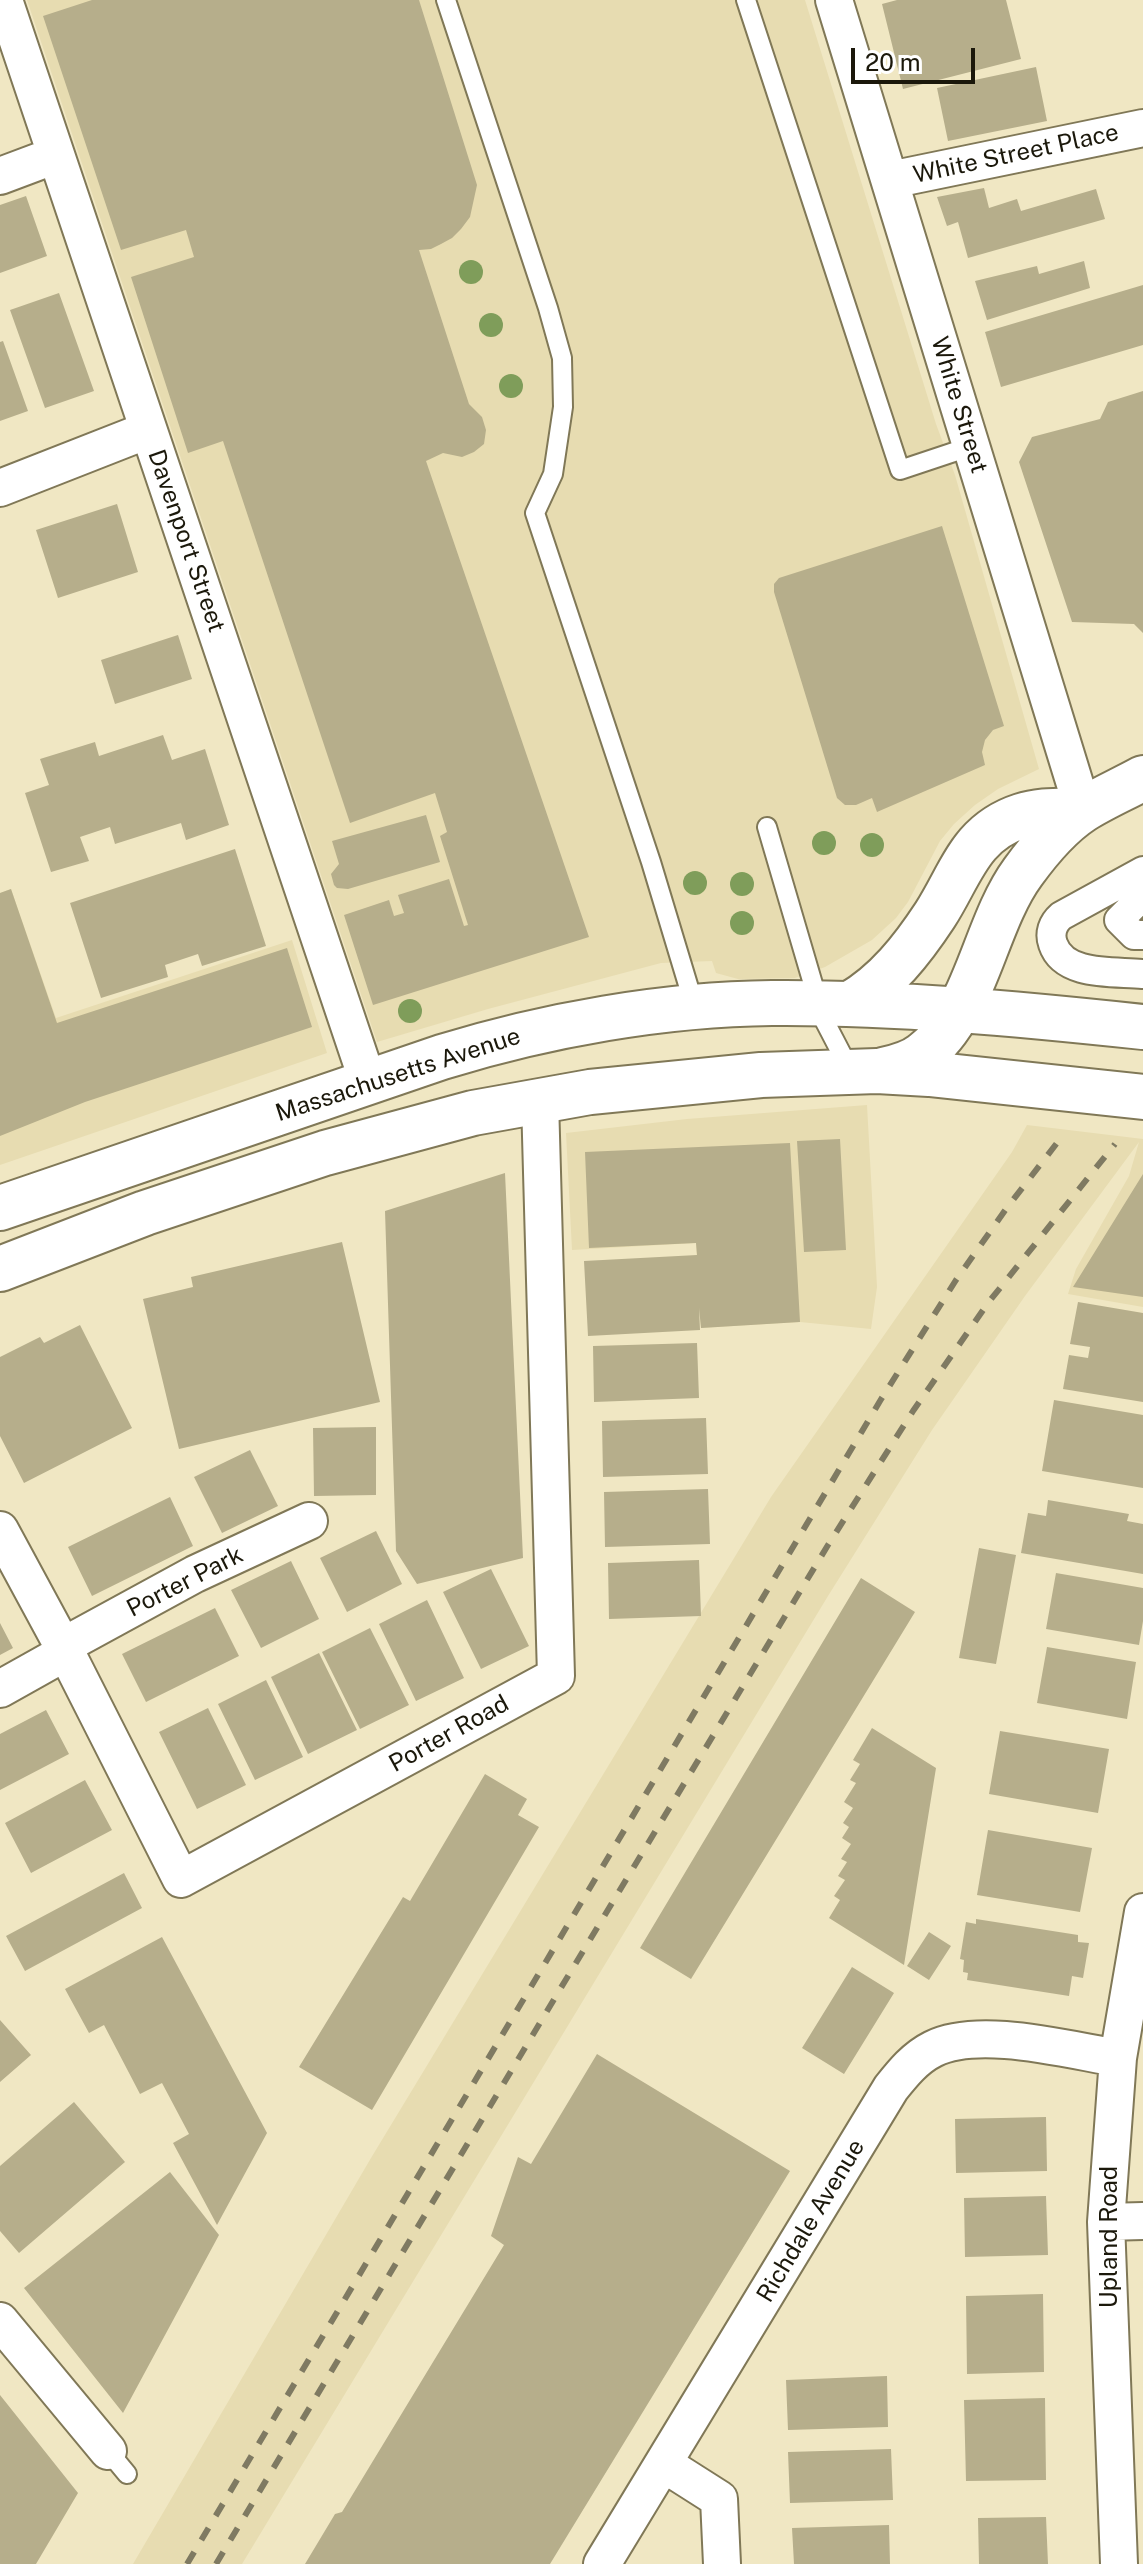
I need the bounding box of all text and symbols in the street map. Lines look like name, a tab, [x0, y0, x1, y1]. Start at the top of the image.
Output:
scale bar	[855, 32, 979, 82]
text: 20 m	[865, 48, 921, 76]
street label: White Street Place	[911, 118, 1121, 190]
street label: White Street	[925, 333, 993, 477]
street label: Davenport Street	[141, 446, 231, 636]
street label: Massachusetts Avenue	[272, 1022, 524, 1128]
street label: Porter Park	[122, 1540, 248, 1624]
street label: Porter Road	[384, 1689, 514, 1779]
street label: Richdale Avenue	[751, 2134, 871, 2308]
street label: Upland Road	[1096, 2166, 1124, 2308]

